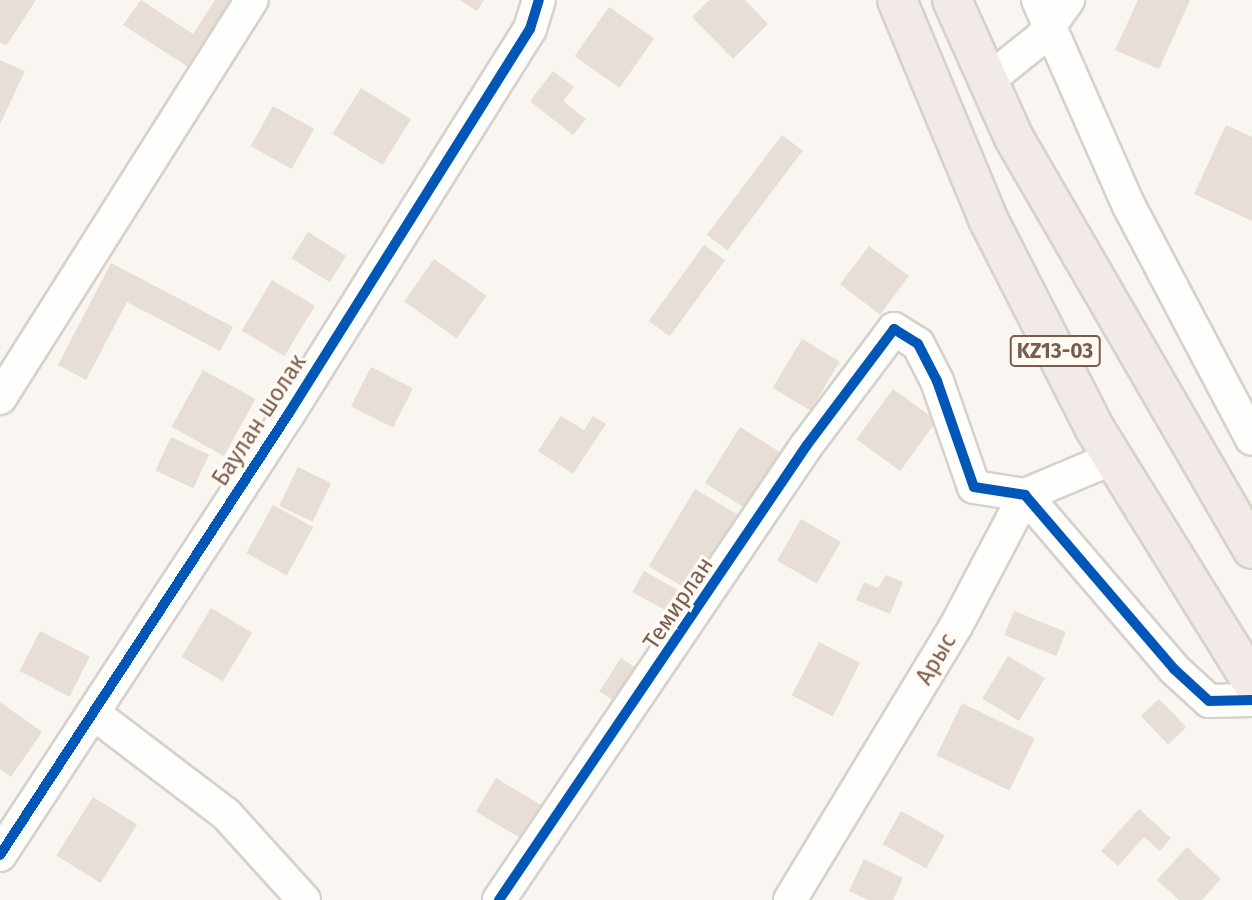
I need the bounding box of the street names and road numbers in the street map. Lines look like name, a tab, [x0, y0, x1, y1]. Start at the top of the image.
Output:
road number: KZ13-03	[1010, 334, 1100, 368]
street label: Баулан шолак	[206, 349, 312, 491]
street label: Темирлан	[637, 552, 719, 654]
street label: Арыс	[910, 628, 962, 690]

